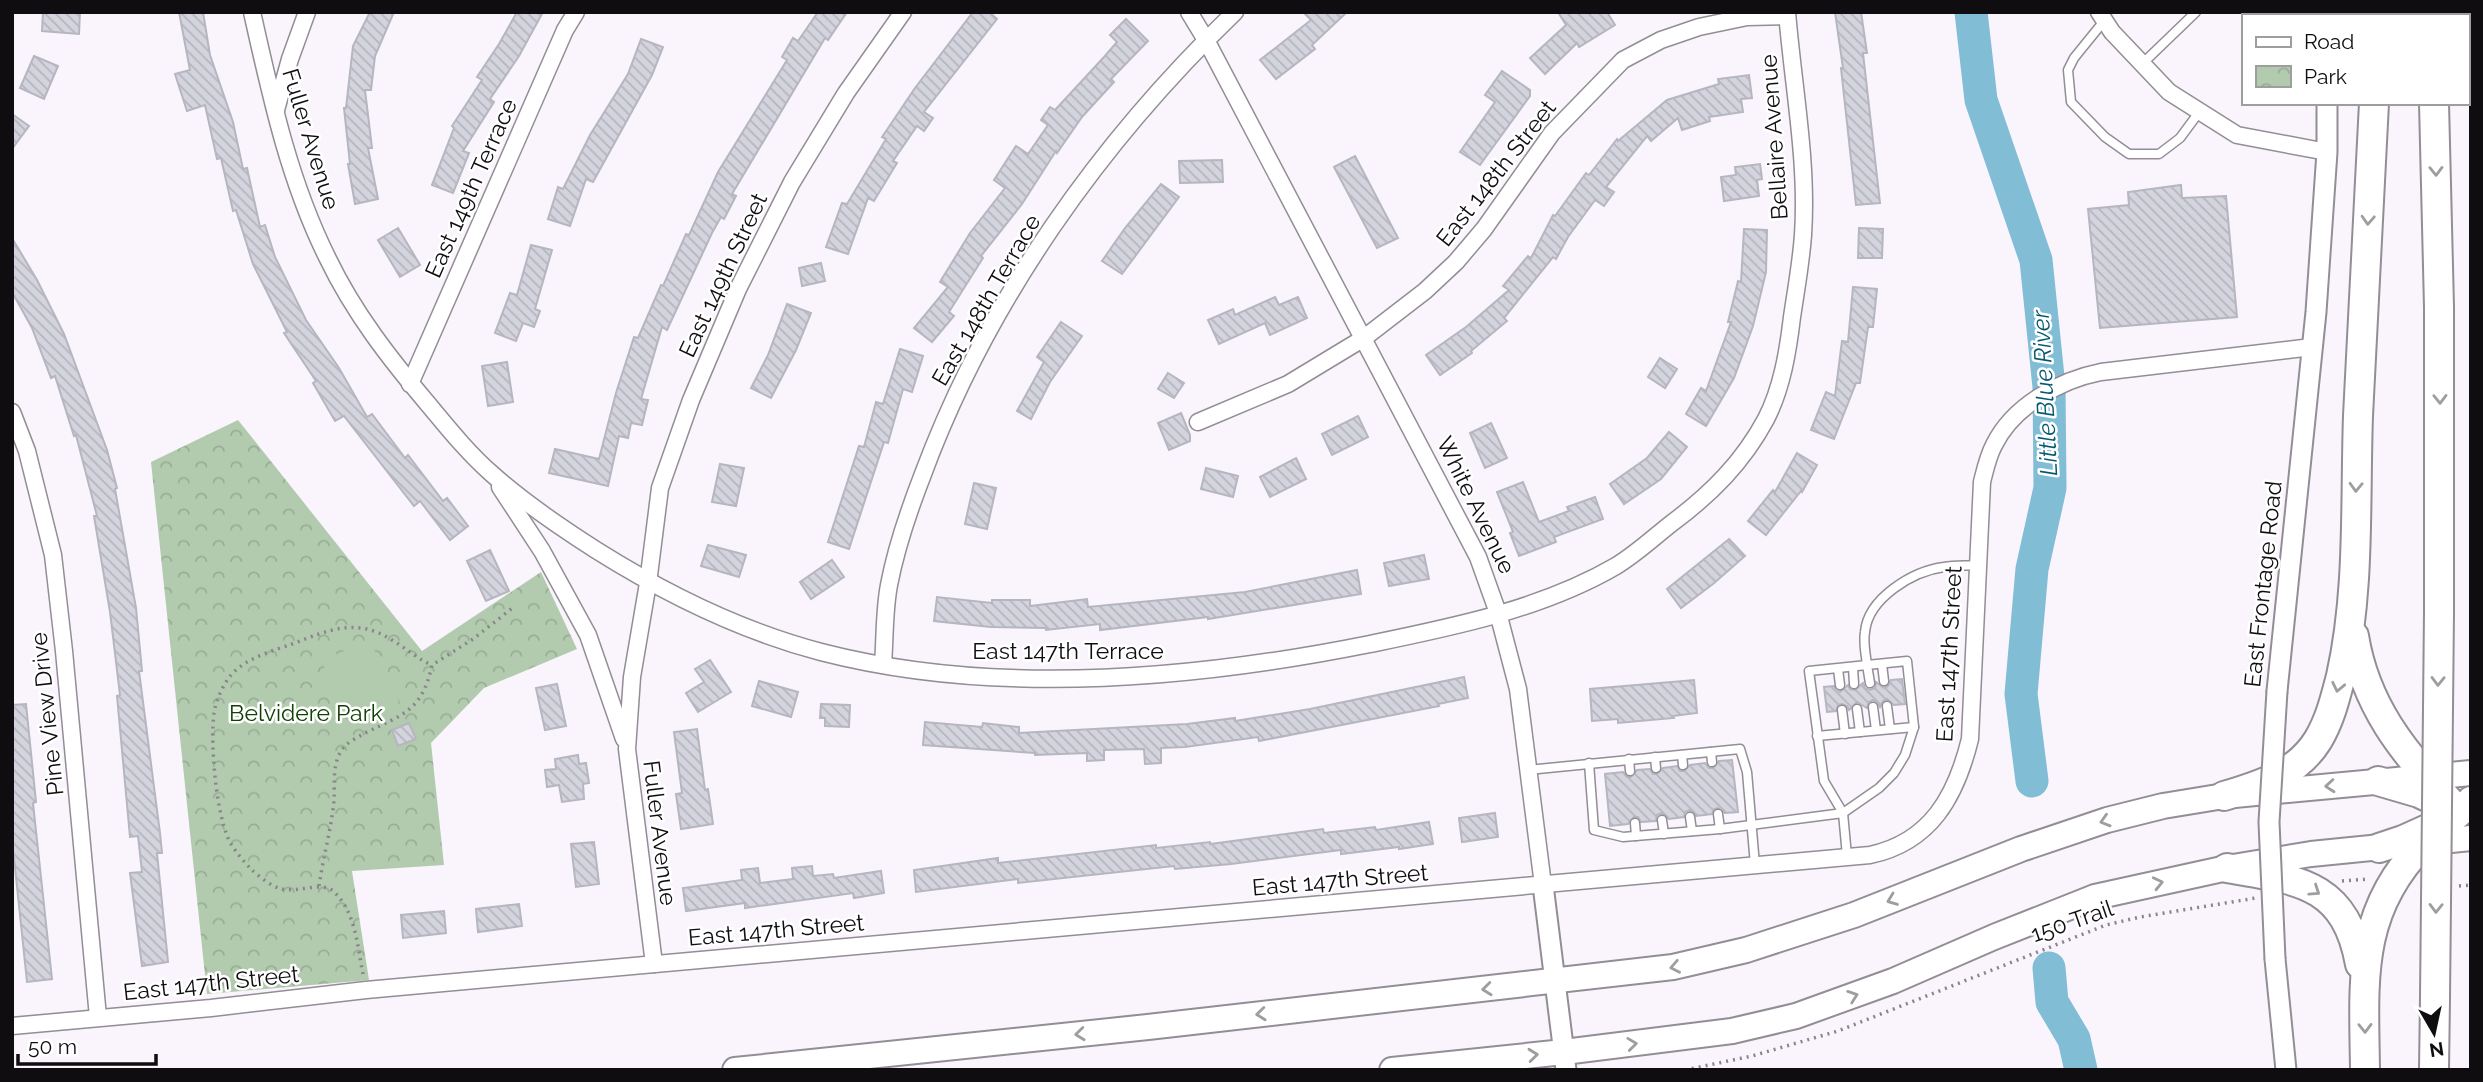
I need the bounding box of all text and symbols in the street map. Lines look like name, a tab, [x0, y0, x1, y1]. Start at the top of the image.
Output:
legend	[2242, 14, 2469, 105]
text: Road	[2304, 29, 2354, 54]
street label: Bellaire Avenue	[1754, 53, 1793, 221]
text: Park	[2304, 64, 2347, 89]
street label: Fuller Avenue	[277, 65, 346, 213]
street label: East 149th Terrace	[419, 94, 522, 281]
street label: East 148th Street	[1430, 94, 1561, 251]
one-way arrow	[2428, 167, 2444, 177]
street label: East 149th Street	[673, 188, 772, 361]
street label: East 148th Terrace	[926, 209, 1046, 390]
one-way arrow	[2360, 215, 2375, 226]
water label: Little Blue River	[2026, 309, 2063, 477]
one-way arrow	[2432, 394, 2448, 405]
street label: White Avenue	[1432, 432, 1521, 578]
street label: East Frontage Road	[2238, 479, 2287, 689]
one-way arrow	[2348, 482, 2364, 493]
street label: East 147th Street	[1930, 565, 1967, 743]
street label: Pine View Drive	[25, 631, 68, 797]
street label: East 147th Terrace	[972, 637, 1164, 664]
one-way arrow	[2431, 675, 2446, 686]
one-way arrow	[2332, 681, 2347, 693]
park label: Belvidere Park	[229, 699, 383, 726]
street label: Fuller Avenue	[638, 759, 683, 907]
one-way arrow	[2324, 778, 2335, 793]
one-way arrow	[2100, 813, 2112, 828]
street label: East 147th Street	[1251, 858, 1429, 901]
one-way arrow	[2152, 877, 2164, 891]
one-way arrow	[2307, 883, 2320, 895]
one-way arrow	[1886, 892, 1899, 906]
street label: 150 Trail	[2027, 894, 2117, 947]
one-way arrow	[2428, 903, 2444, 914]
street label: East 147th Street	[687, 908, 865, 951]
one-way arrow	[1669, 958, 1681, 973]
street label: East 147th Street	[122, 960, 300, 1005]
one-way arrow	[1481, 982, 1493, 997]
one-way arrow	[1847, 990, 1859, 1004]
north arrow	[2399, 998, 2469, 1068]
one-way arrow	[1255, 1007, 1267, 1022]
one-way arrow	[2357, 1022, 2372, 1033]
scale bar	[18, 1023, 156, 1066]
one-way arrow	[1074, 1026, 1085, 1041]
text: 50 m	[28, 1034, 77, 1059]
one-way arrow	[1626, 1036, 1638, 1051]
text: N	[2428, 1038, 2446, 1062]
one-way arrow	[1528, 1048, 1539, 1063]

